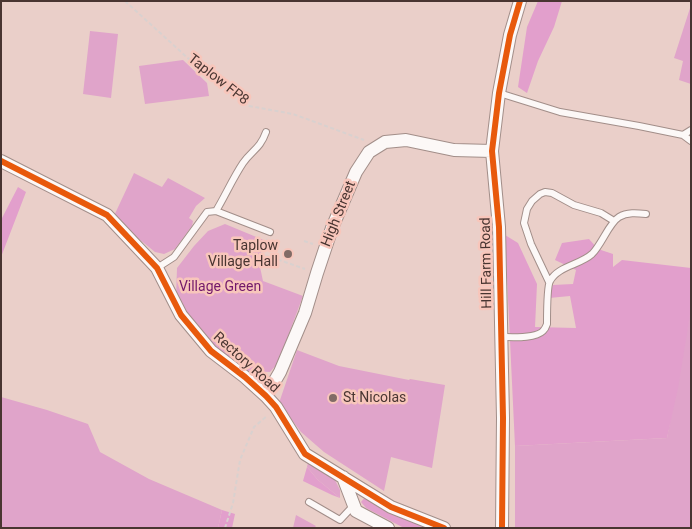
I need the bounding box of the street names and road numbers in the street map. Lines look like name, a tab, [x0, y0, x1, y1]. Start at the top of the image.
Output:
street label: Taplow FP8	[184, 51, 252, 109]
street label: High Street	[318, 179, 360, 249]
street label: Hill Farm Road	[478, 217, 496, 309]
street label: Rectory Road	[210, 329, 282, 397]

